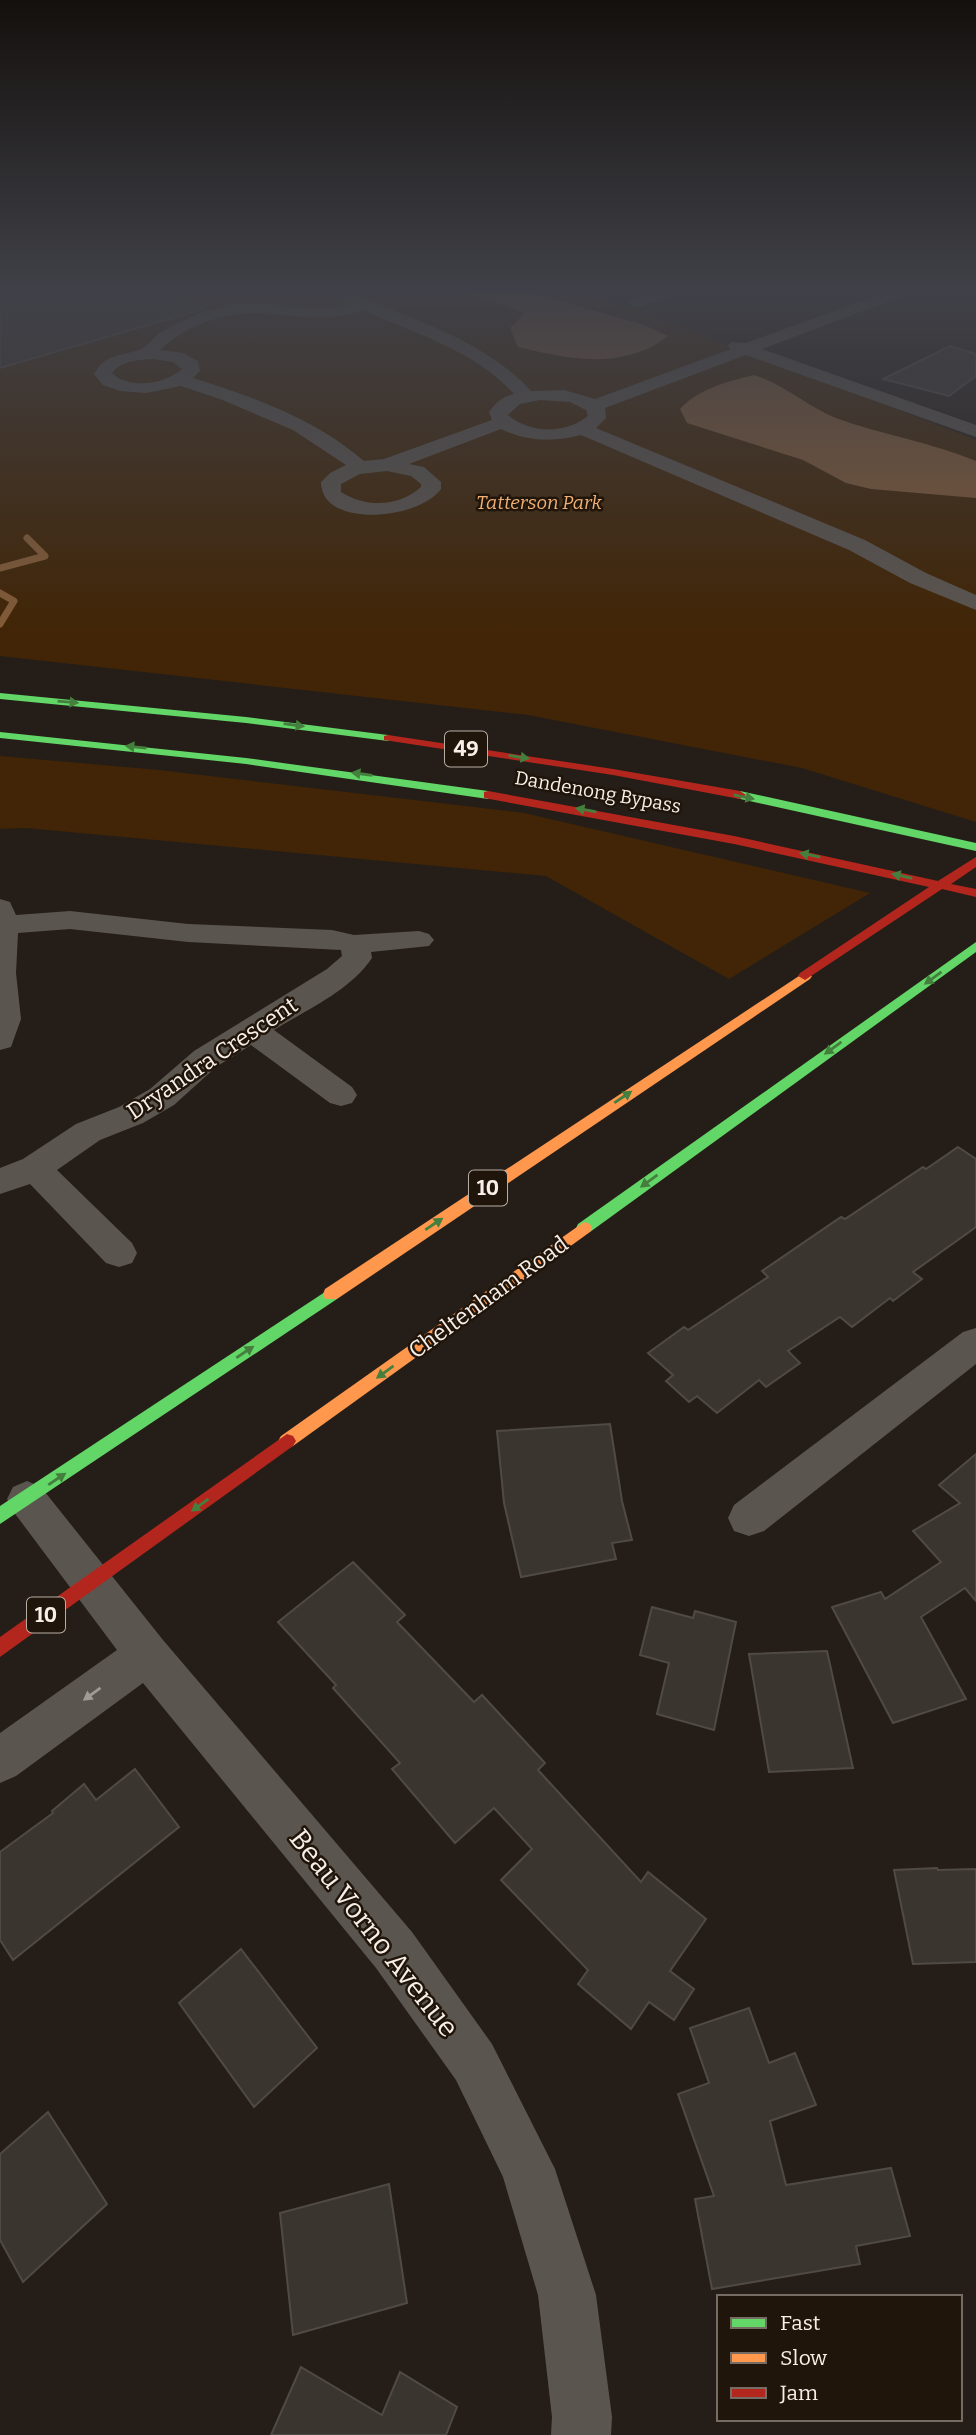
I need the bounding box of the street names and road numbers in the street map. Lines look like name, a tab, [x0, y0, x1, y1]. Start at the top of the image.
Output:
road number: 49	[445, 732, 487, 766]
street label: Dandenong Bypass	[513, 766, 683, 818]
street label: Dryandra Crescent	[121, 990, 303, 1126]
road number: 10	[469, 1170, 507, 1206]
street label: Cheltenham Road	[403, 1230, 574, 1364]
road number: 10	[27, 1598, 65, 1632]
street label: Beau Vorno Avenue	[283, 1823, 465, 2043]

